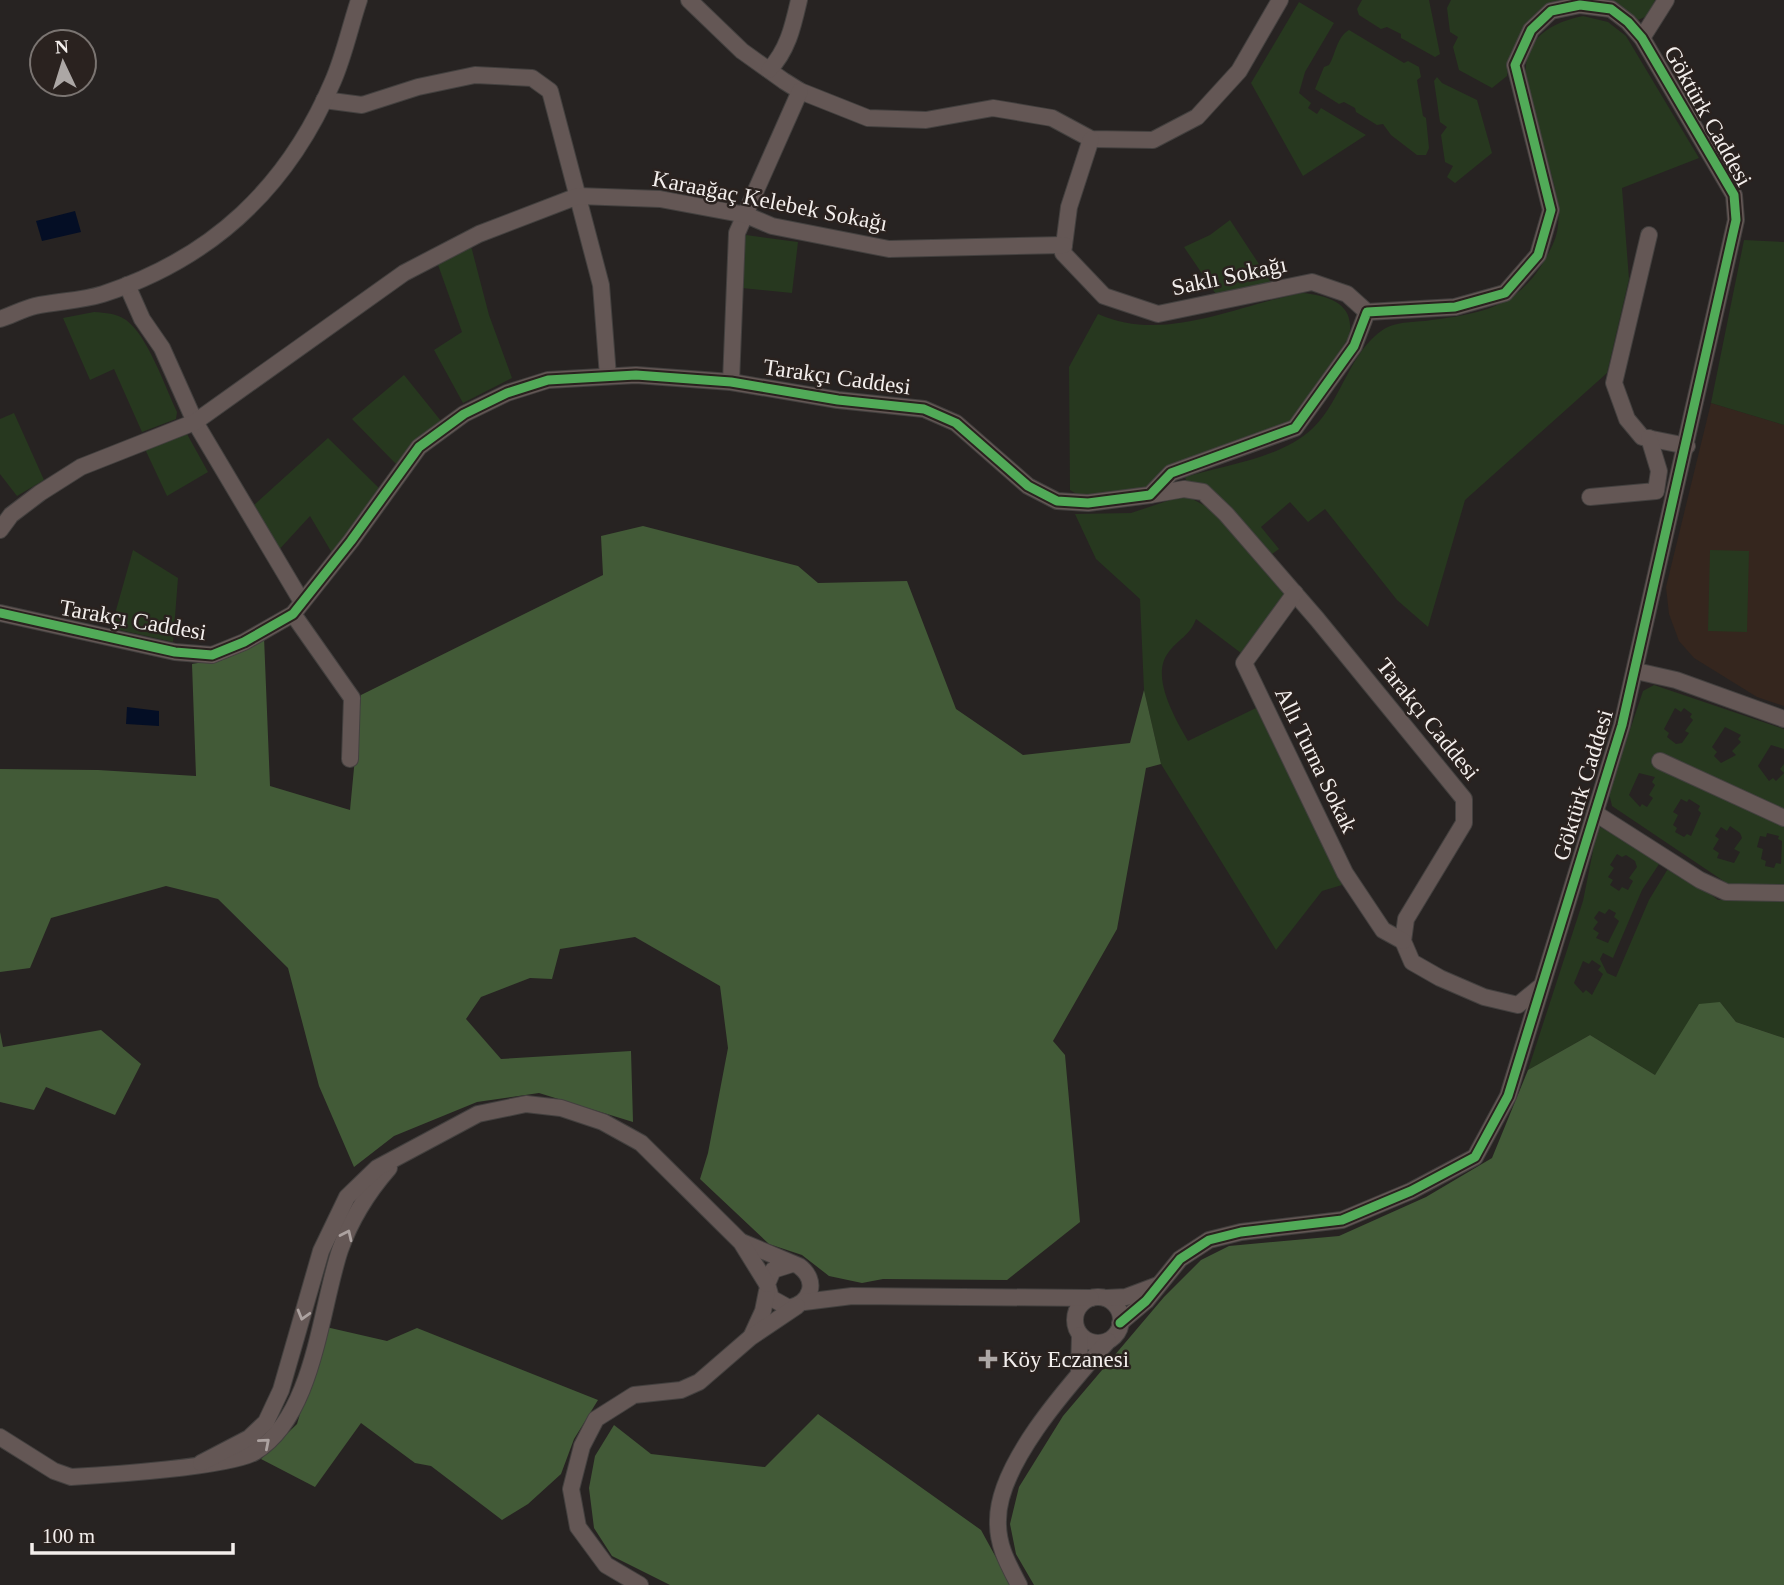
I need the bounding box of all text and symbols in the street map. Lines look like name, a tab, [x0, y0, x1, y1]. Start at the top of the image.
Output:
north arrow	[28, 28, 98, 98]
text: N	[54, 36, 70, 57]
street label: Göktürk Caddesi	[1659, 41, 1757, 191]
street label: Karaağaç Kelebek Sokağı	[650, 166, 890, 236]
street label: Saklı Sokağı	[1169, 252, 1289, 300]
street label: Tarakçı Caddesi	[762, 354, 912, 400]
street label: Tarakçı Caddesi	[58, 595, 208, 645]
street label: Tarakçı Caddesi	[1372, 653, 1484, 785]
street label: Allı Turna Sokak	[1270, 683, 1362, 837]
street label: Göktürk Caddesi	[1548, 707, 1618, 863]
one-way arrow	[339, 1230, 353, 1242]
one-way arrow	[297, 1309, 312, 1321]
place label: Köy Eczanesi	[1002, 1347, 1129, 1372]
marker: Köy Eczanesi	[980, 1351, 996, 1367]
one-way arrow	[256, 1439, 269, 1451]
scale bar	[32, 1512, 233, 1556]
text: 100 m	[42, 1524, 95, 1548]

